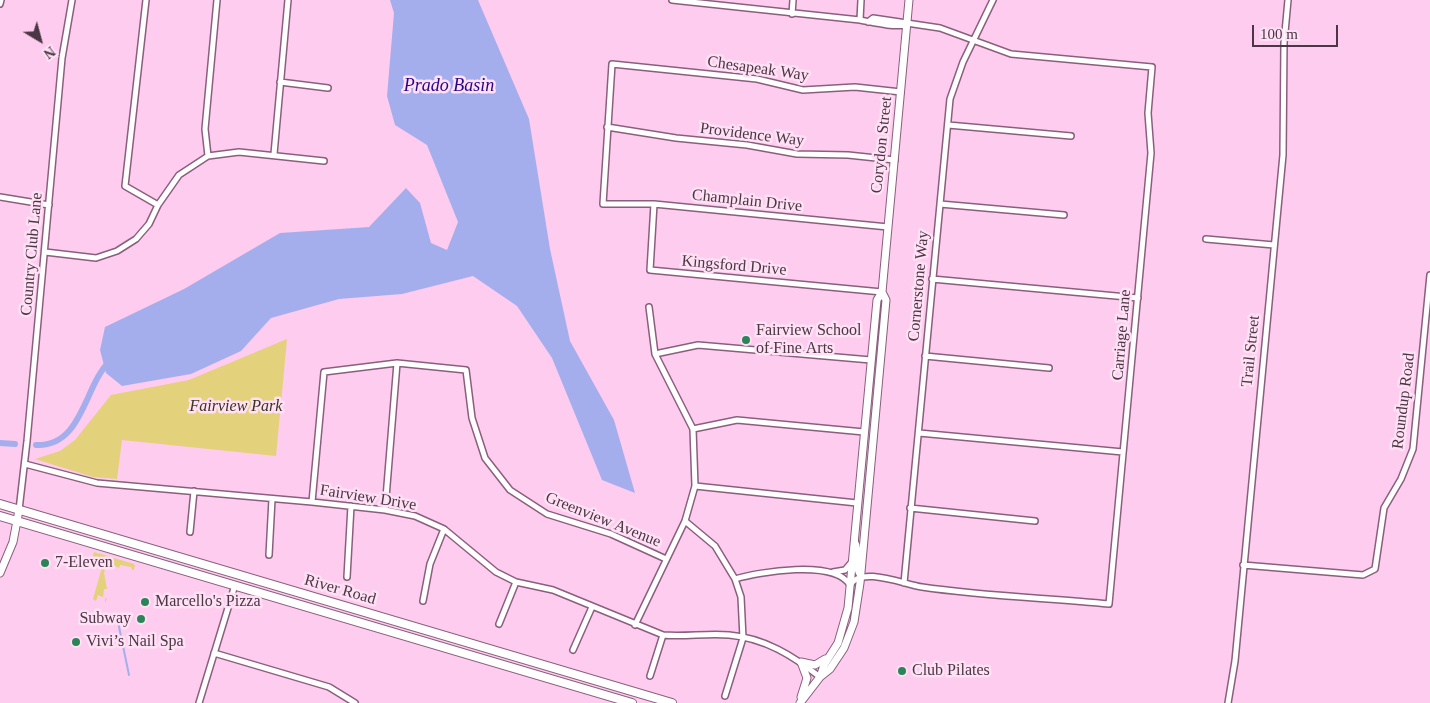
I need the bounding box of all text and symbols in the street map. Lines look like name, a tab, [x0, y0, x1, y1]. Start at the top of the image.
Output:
north arrow	[15, 15, 65, 65]
scale bar	[1255, 15, 1341, 47]
text: 100 m	[1260, 26, 1298, 42]
text: N	[41, 43, 58, 61]
street label: Chesapeak Way	[706, 52, 810, 86]
water label: Prado Basin	[404, 75, 494, 97]
street label: Corydon Street	[867, 96, 897, 194]
street label: Providence Way	[699, 119, 805, 151]
street label: Champlain Drive	[691, 186, 803, 216]
street label: Country Club Lane	[17, 192, 47, 316]
street label: Cornerstone Way	[905, 230, 933, 342]
street label: Kingsford Drive	[681, 252, 787, 280]
street label: Carriage Lane	[1108, 289, 1136, 381]
street label: Trail Street	[1238, 314, 1264, 388]
place label: Fairview School of Fine Arts	[756, 321, 861, 359]
marker: Fairview School of Fine Arts	[740, 334, 752, 346]
street label: Roundup Road	[1389, 352, 1419, 450]
park label: Fairview Park	[190, 397, 282, 417]
street label: Fairview Drive	[318, 481, 418, 515]
street label: Greenview Avenue	[542, 488, 664, 552]
place label: 7-Eleven	[55, 553, 113, 573]
marker: 7-Eleven	[39, 557, 51, 569]
street label: River Road	[302, 571, 378, 609]
place label: Marcello's Pizza	[155, 592, 261, 612]
marker: Marcello's Pizza	[139, 596, 151, 608]
place label: Subway	[79, 609, 131, 629]
marker: Subway	[135, 613, 147, 625]
place label: Vivi’s Nail Spa	[86, 632, 184, 652]
marker: Vivi’s Nail Spa	[70, 636, 82, 648]
place label: Club Pilates	[912, 661, 990, 681]
marker: Club Pilates	[896, 665, 908, 677]

